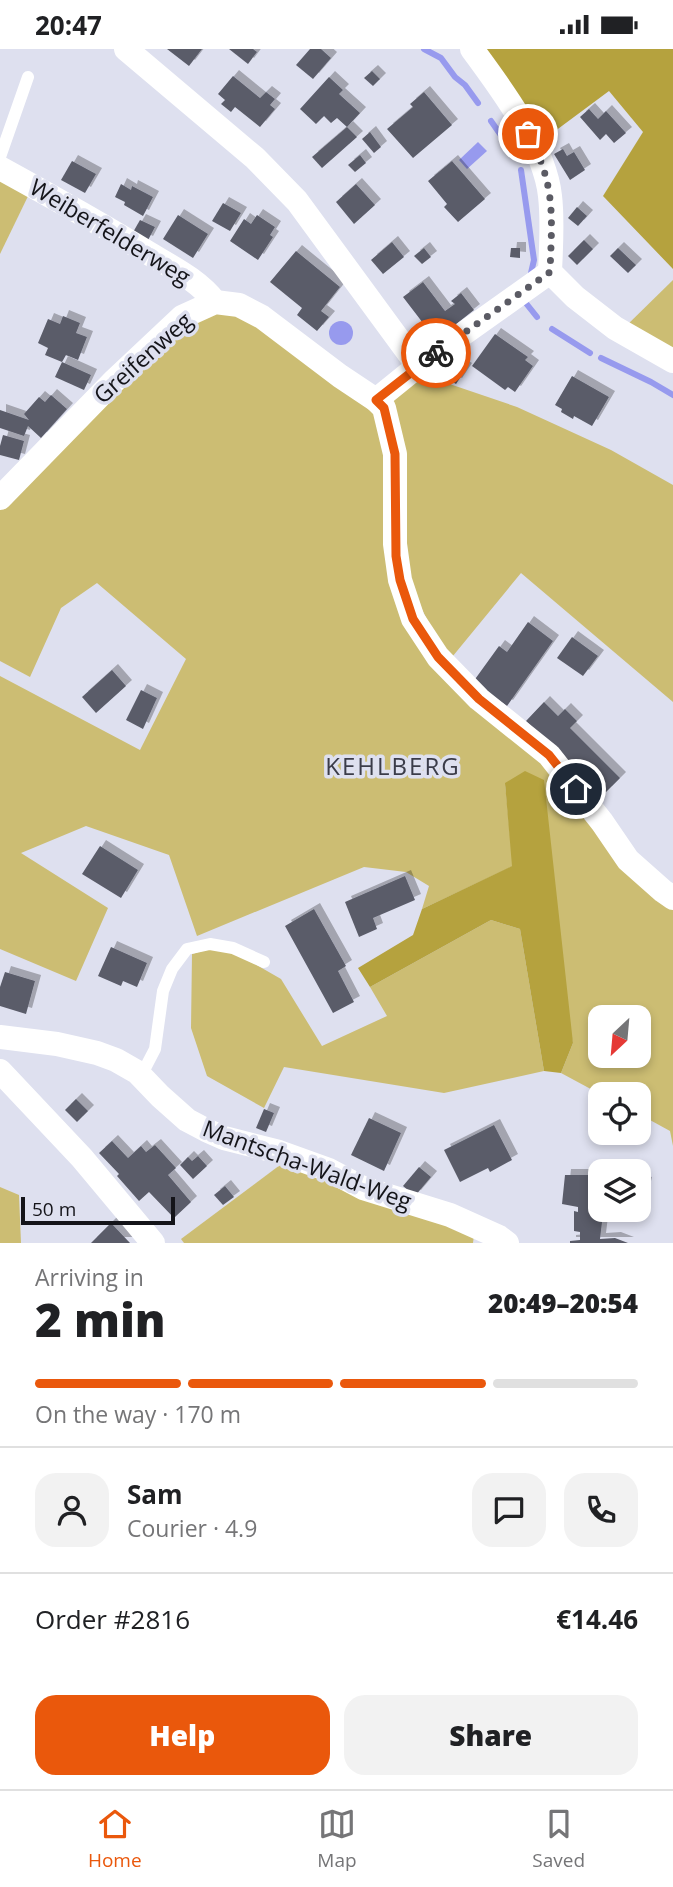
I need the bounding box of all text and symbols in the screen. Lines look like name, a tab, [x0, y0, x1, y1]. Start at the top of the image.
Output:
text: 20:47	[35, 7, 102, 43]
pin	[498, 104, 558, 164]
icon: bag	[509, 115, 547, 153]
street label: Weiberfelderweg	[24, 170, 197, 292]
street label: Greifenweg	[86, 304, 199, 410]
courier	[401, 318, 471, 388]
icon: bike	[417, 334, 455, 372]
district label: KEHLBERG	[325, 749, 461, 782]
pin	[546, 759, 606, 819]
icon: home	[557, 770, 595, 808]
north arrow	[588, 1005, 651, 1067]
map controls	[588, 1005, 651, 1222]
button: locate	[588, 1082, 651, 1145]
street label: Mantscha-Wald-Weg	[199, 1111, 417, 1217]
button: layers	[588, 1159, 651, 1222]
scale bar	[21, 1194, 175, 1226]
text: 50 m	[32, 1196, 76, 1222]
text: Arriving in	[35, 1261, 144, 1293]
text: 20:49–20:54	[488, 1285, 638, 1321]
text: 2 min	[35, 1288, 166, 1350]
text: On the way · 170 m	[35, 1398, 241, 1430]
button: person	[35, 1473, 109, 1547]
button: chat	[472, 1473, 546, 1547]
button: phone	[564, 1473, 638, 1547]
text: Sam	[127, 1476, 183, 1512]
text: Courier · 4.9	[127, 1512, 257, 1544]
text: Order #2816	[35, 1601, 190, 1637]
text: €14.46	[556, 1601, 638, 1637]
button: Help	[35, 1695, 330, 1775]
button: Share	[344, 1695, 638, 1775]
tab: Home	[88, 1805, 142, 1873]
tab: Map	[317, 1805, 357, 1873]
tab: Saved	[532, 1805, 585, 1873]

